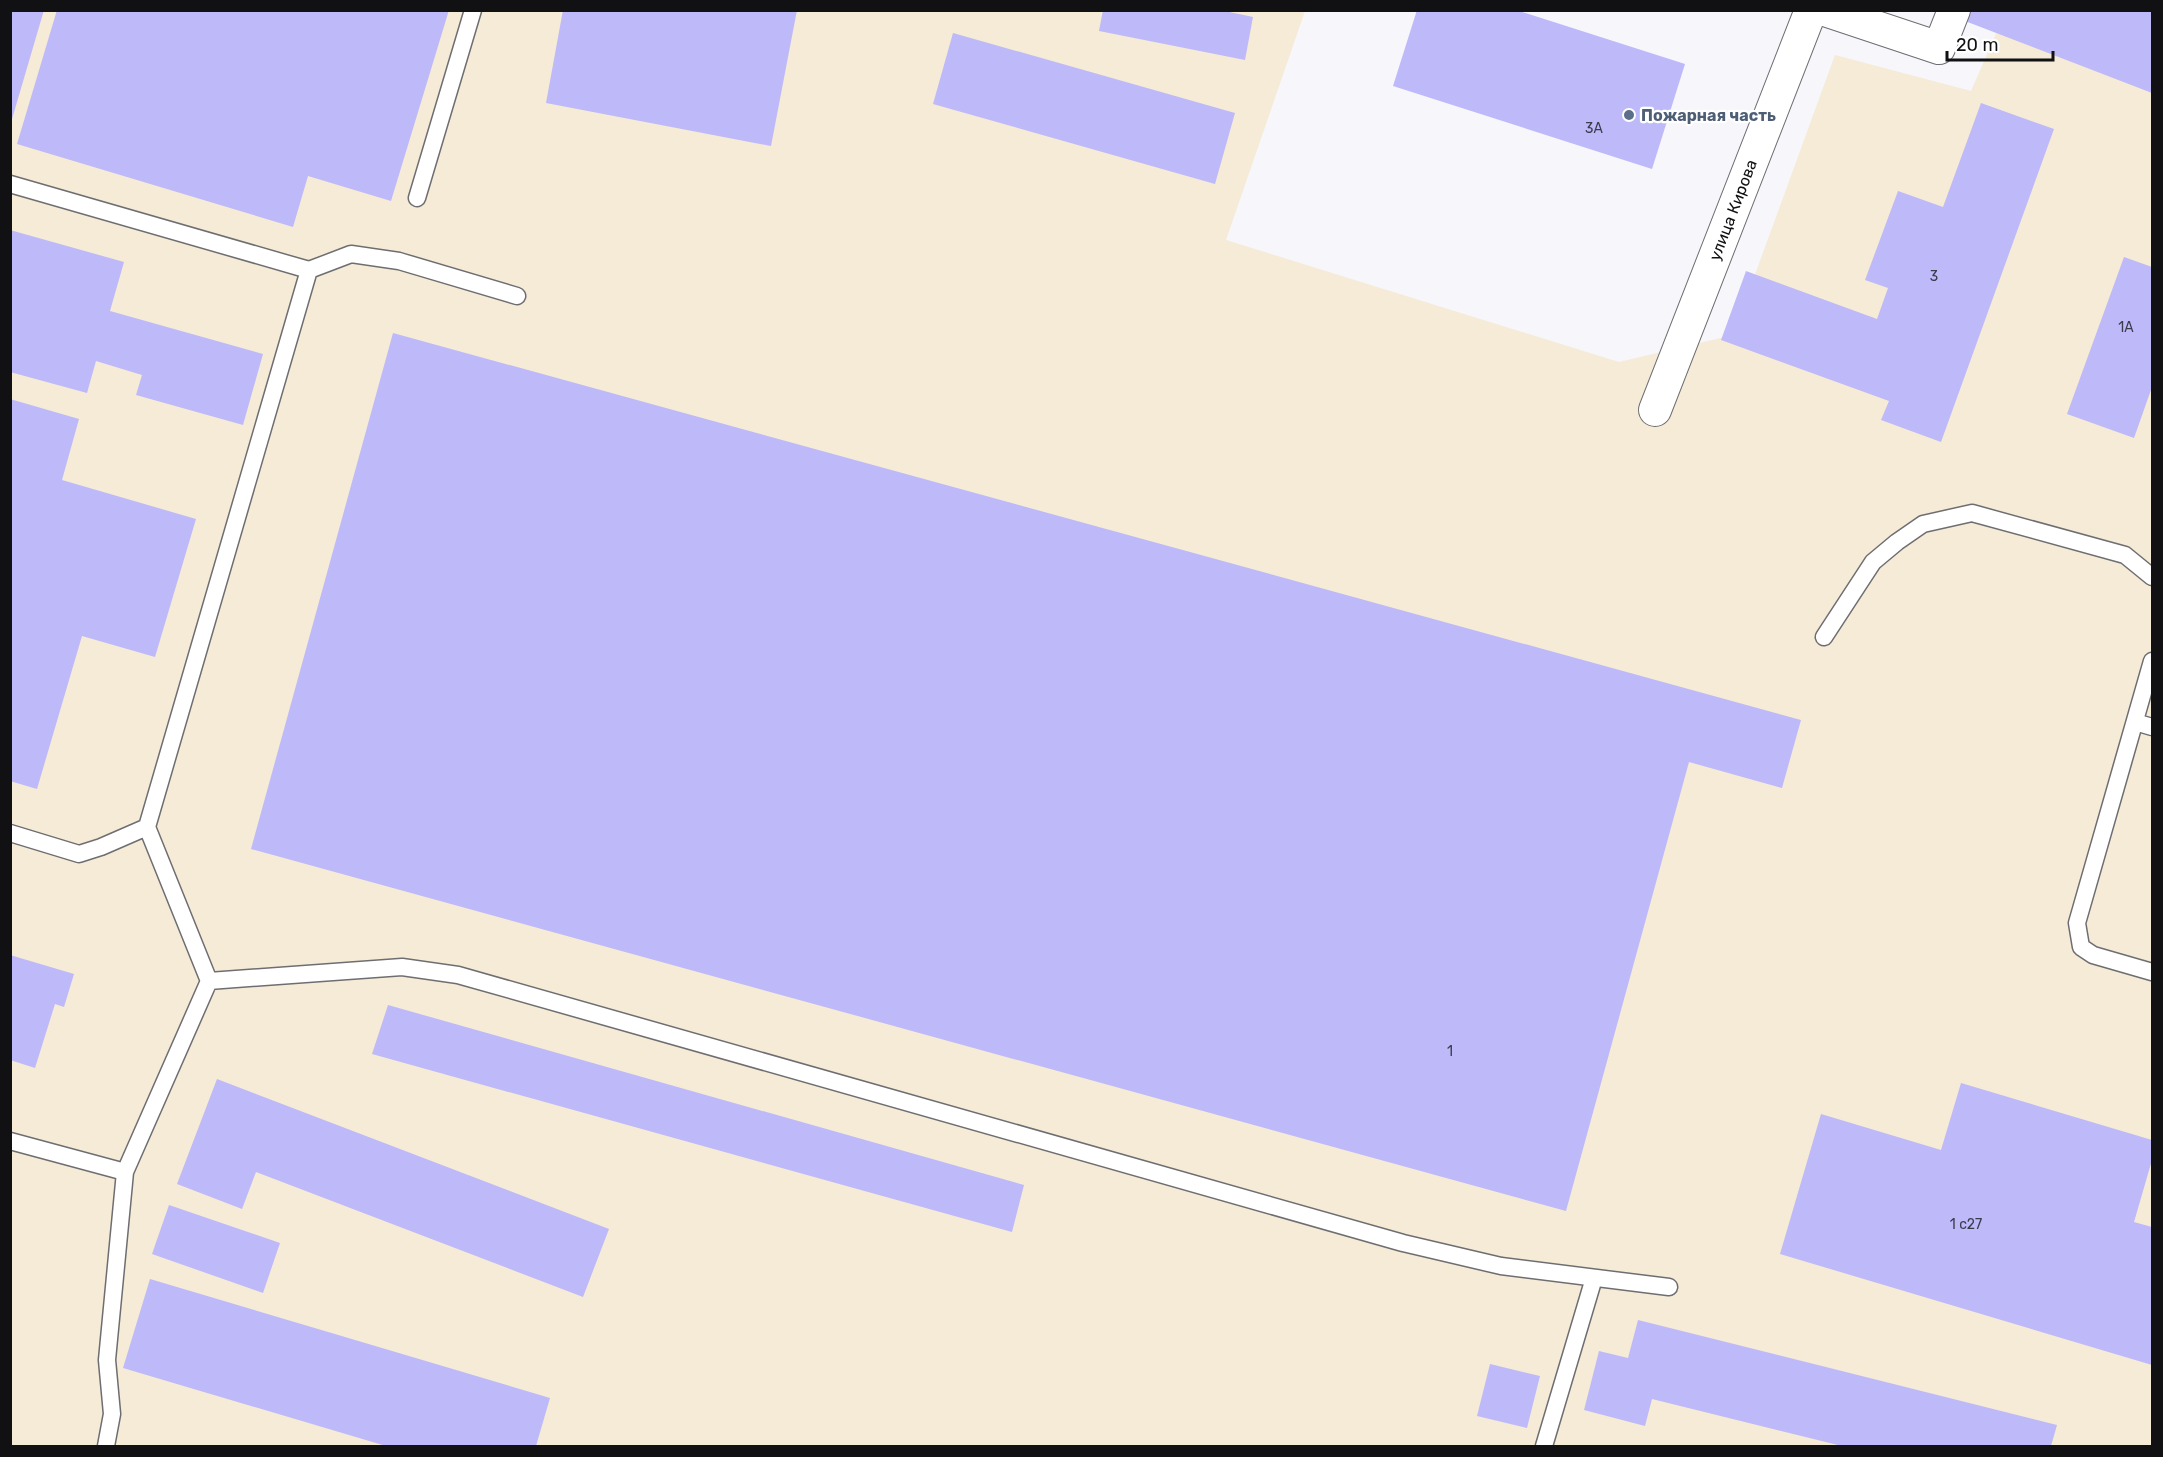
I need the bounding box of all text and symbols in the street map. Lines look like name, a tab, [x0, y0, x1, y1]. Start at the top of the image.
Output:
scale bar	[1947, 24, 2054, 62]
text: 20 m	[1956, 34, 1998, 56]
place label: Пожарная часть	[1641, 106, 1776, 125]
marker: Пожарная часть	[1622, 108, 1636, 122]
house number: 3А	[1585, 120, 1604, 137]
street label: улица Кирова	[1705, 157, 1761, 263]
house number: 3	[1930, 268, 1938, 285]
house number: 1А	[2118, 319, 2134, 336]
house number: 1	[1447, 1043, 1453, 1060]
house number: 1 с27	[1950, 1216, 1982, 1233]

